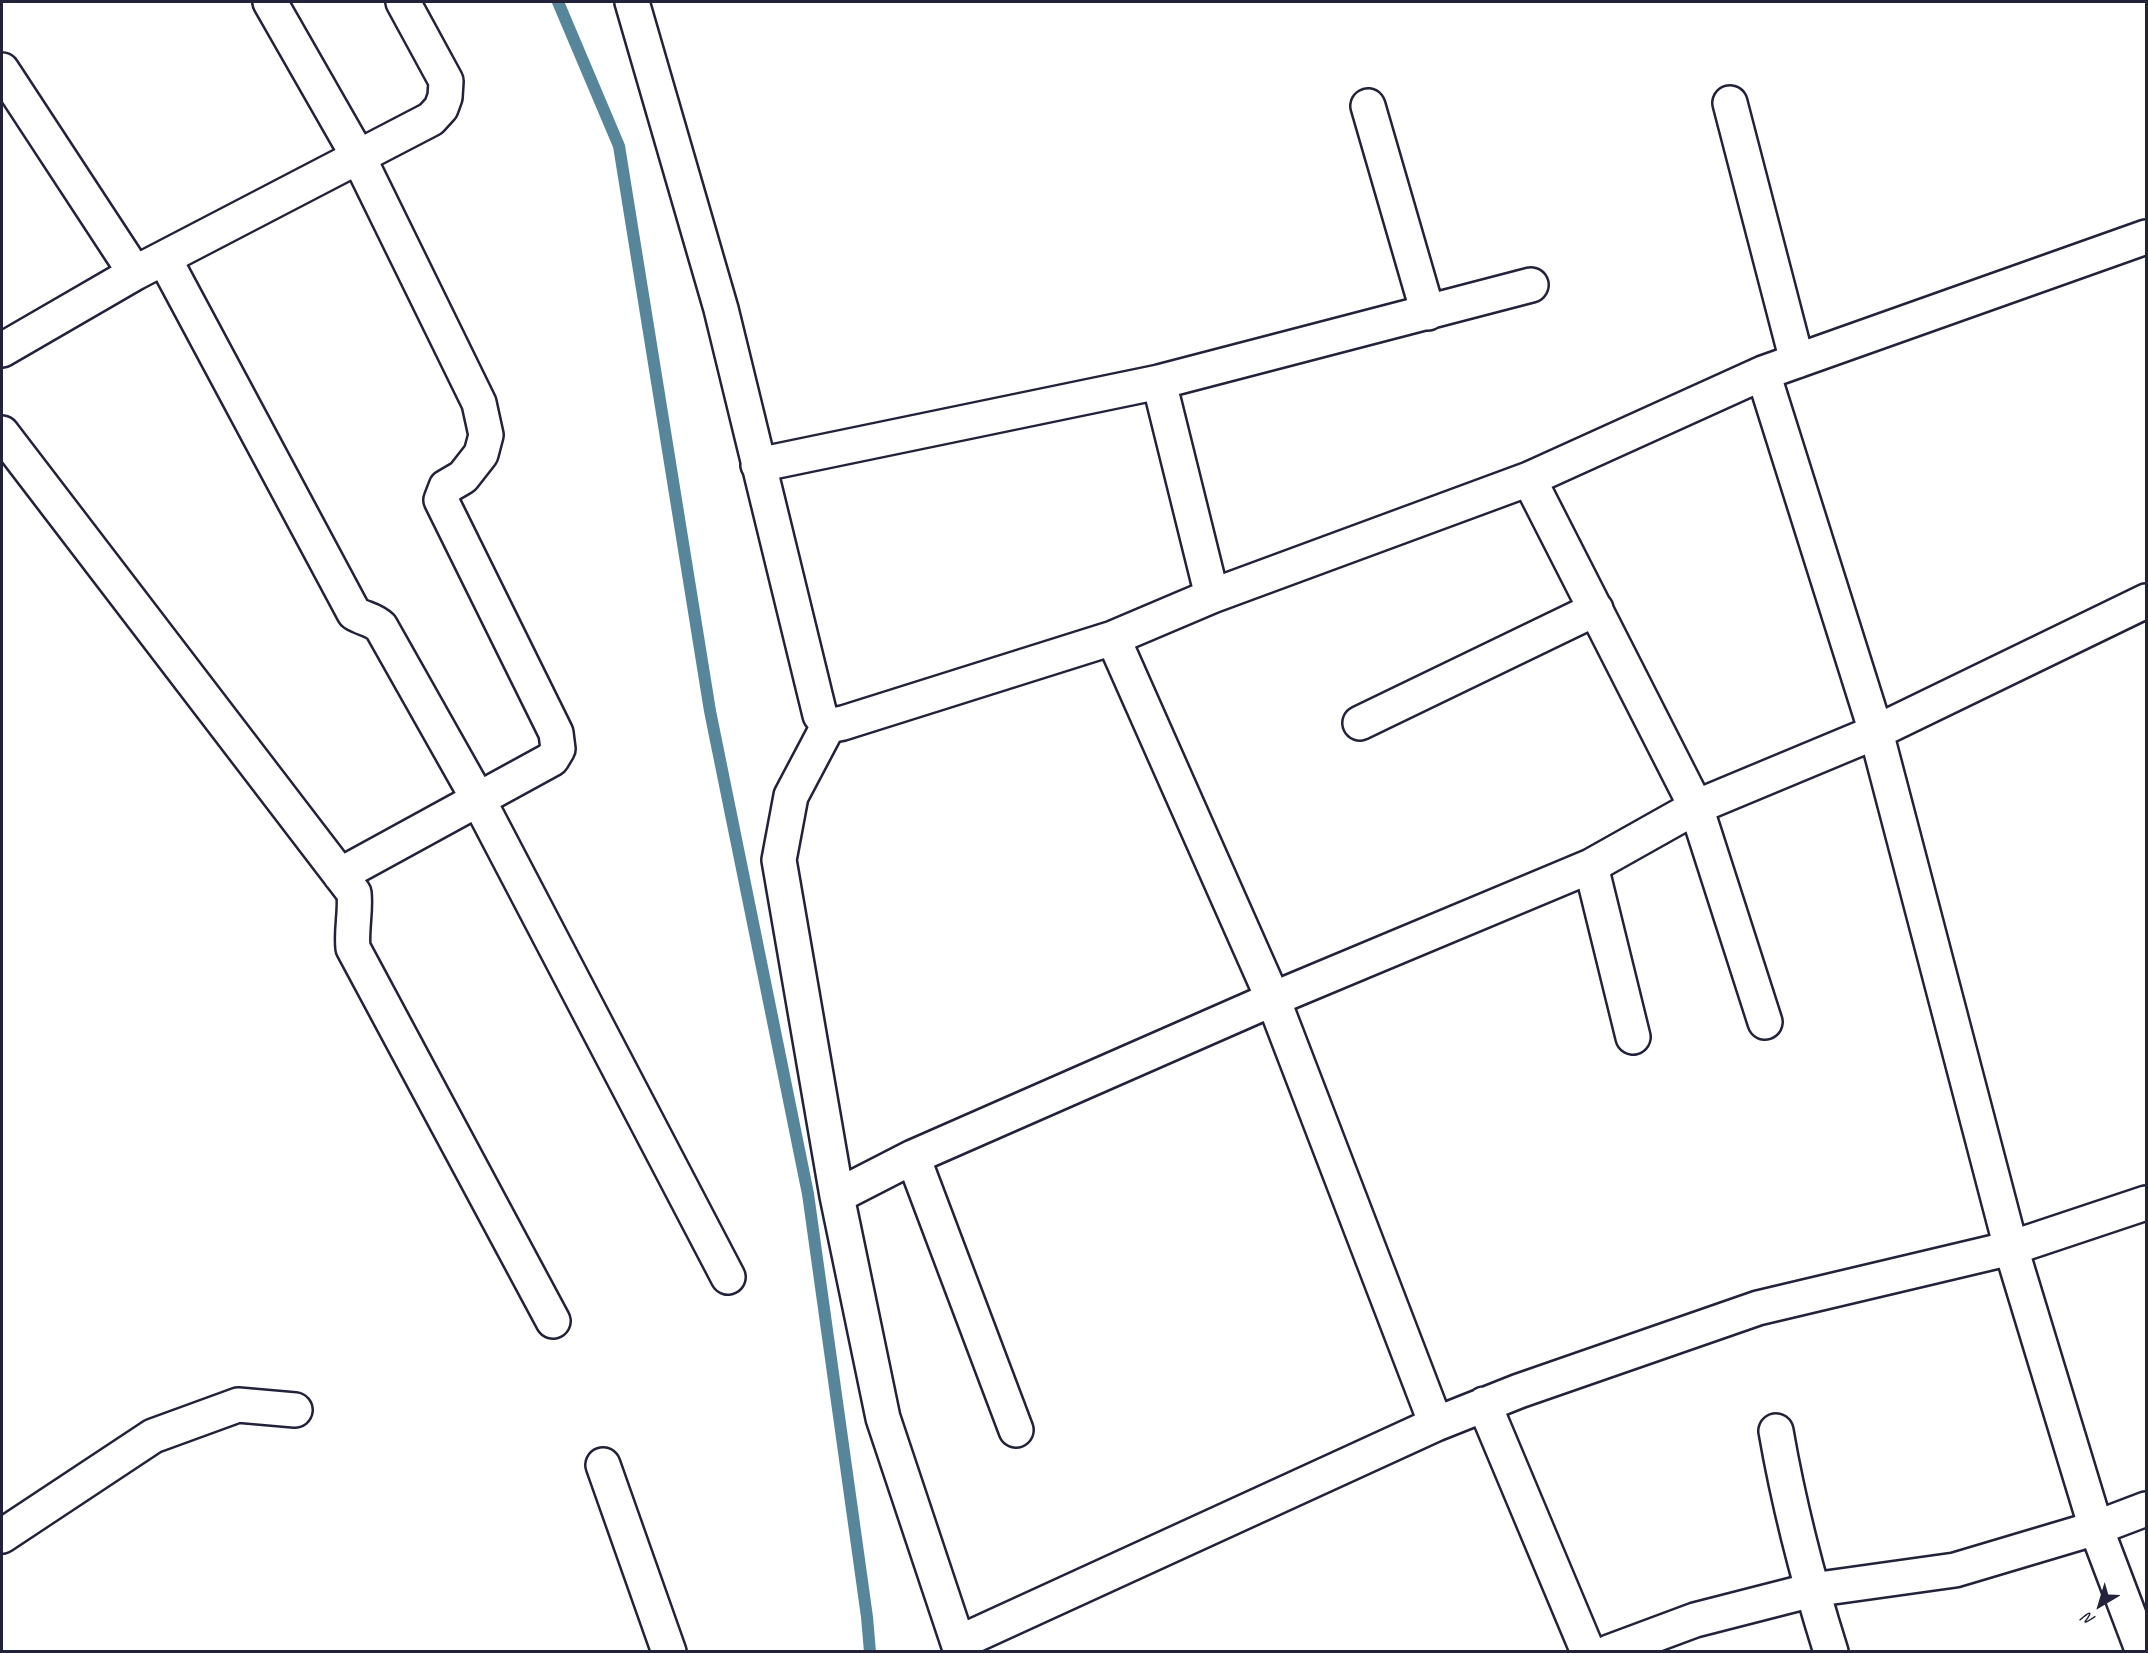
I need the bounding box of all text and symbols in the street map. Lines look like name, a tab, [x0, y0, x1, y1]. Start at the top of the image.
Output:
north arrow	[2070, 1575, 2130, 1635]
text: N	[2079, 1608, 2099, 1630]

